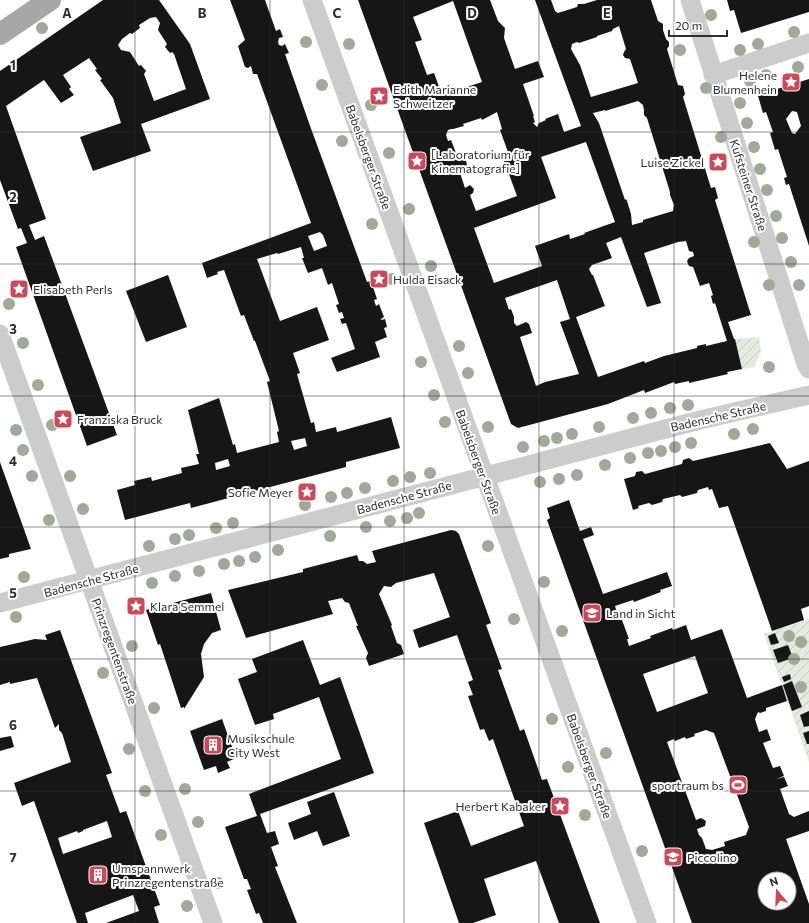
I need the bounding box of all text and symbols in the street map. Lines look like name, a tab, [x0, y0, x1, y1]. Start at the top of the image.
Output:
text: A	[62, 5, 72, 21]
text: B	[198, 5, 207, 21]
text: C	[333, 5, 342, 21]
text: D	[467, 5, 477, 21]
text: E	[603, 5, 611, 21]
scale bar	[669, 12, 727, 38]
text: 20 m	[675, 18, 702, 32]
text: 1	[10, 57, 16, 73]
place label: Helene Blumenhein	[713, 68, 777, 96]
place icon: Helene Blumenhein	[780, 71, 802, 93]
place label: Edith Marianne Schweitzer	[393, 82, 476, 110]
place icon: Edith Marianne Schweitzer	[368, 85, 390, 107]
street label: Babelsberger Straße	[344, 103, 394, 211]
street label: Kufsteiner Straße	[728, 137, 770, 233]
place label: [Laboratorium für Kinematografie]	[431, 147, 530, 175]
place icon: [Laboratorium für Kinematografie]	[406, 150, 428, 172]
place icon: Luise Zickel	[707, 151, 729, 173]
place label: Luise Zickel	[641, 155, 704, 169]
text: 2	[9, 189, 17, 205]
place icon: Hulda Eisack	[368, 268, 390, 290]
place label: Hulda Eisack	[393, 272, 462, 286]
place icon: Elisabeth Perls	[8, 278, 30, 300]
place label: Elisabeth Perls	[33, 282, 112, 296]
text: 3	[9, 321, 17, 337]
street label: Badensche Straße	[669, 398, 767, 434]
place icon: Franziska Bruck	[52, 408, 74, 430]
street label: Babelsberger Straße	[454, 408, 504, 516]
place label: Franziska Bruck	[77, 412, 163, 426]
text: 4	[9, 453, 17, 469]
street label: Badensche Straße	[355, 478, 453, 516]
place icon: Sofie Meyer	[296, 481, 318, 503]
place label: Sofie Meyer	[228, 485, 293, 499]
street label: Badensche Straße	[42, 561, 140, 599]
text: 5	[9, 585, 17, 601]
place icon: Klara Semmel	[125, 595, 147, 617]
street label: Prinzregentenstraße	[89, 596, 141, 706]
place label: Klara Semmel	[150, 599, 224, 613]
school or university icon: Land in Sicht	[581, 602, 603, 624]
place label: Land in Sicht	[606, 606, 675, 620]
street label: Babelsberger Straße	[565, 712, 615, 820]
text: 6	[9, 717, 17, 733]
place label: Musikschule City West	[227, 731, 295, 759]
building icon: Musikschule City West	[202, 734, 224, 756]
sports icon: sportraum bs	[727, 774, 749, 796]
place label: sportraum bs	[652, 778, 724, 792]
place icon: Herbert Kabaker	[549, 795, 571, 817]
place label: Herbert Kabaker	[455, 799, 546, 813]
school or university icon: Piccolino	[662, 846, 684, 868]
text: 7	[9, 849, 17, 865]
place label: Piccolino	[687, 850, 737, 864]
place label: Umspannwerk Prinzregentenstraße	[112, 861, 224, 889]
building icon: Umspannwerk Prinzregentenstraße	[87, 864, 109, 886]
north arrow	[757, 871, 797, 911]
text: N	[768, 874, 780, 889]

